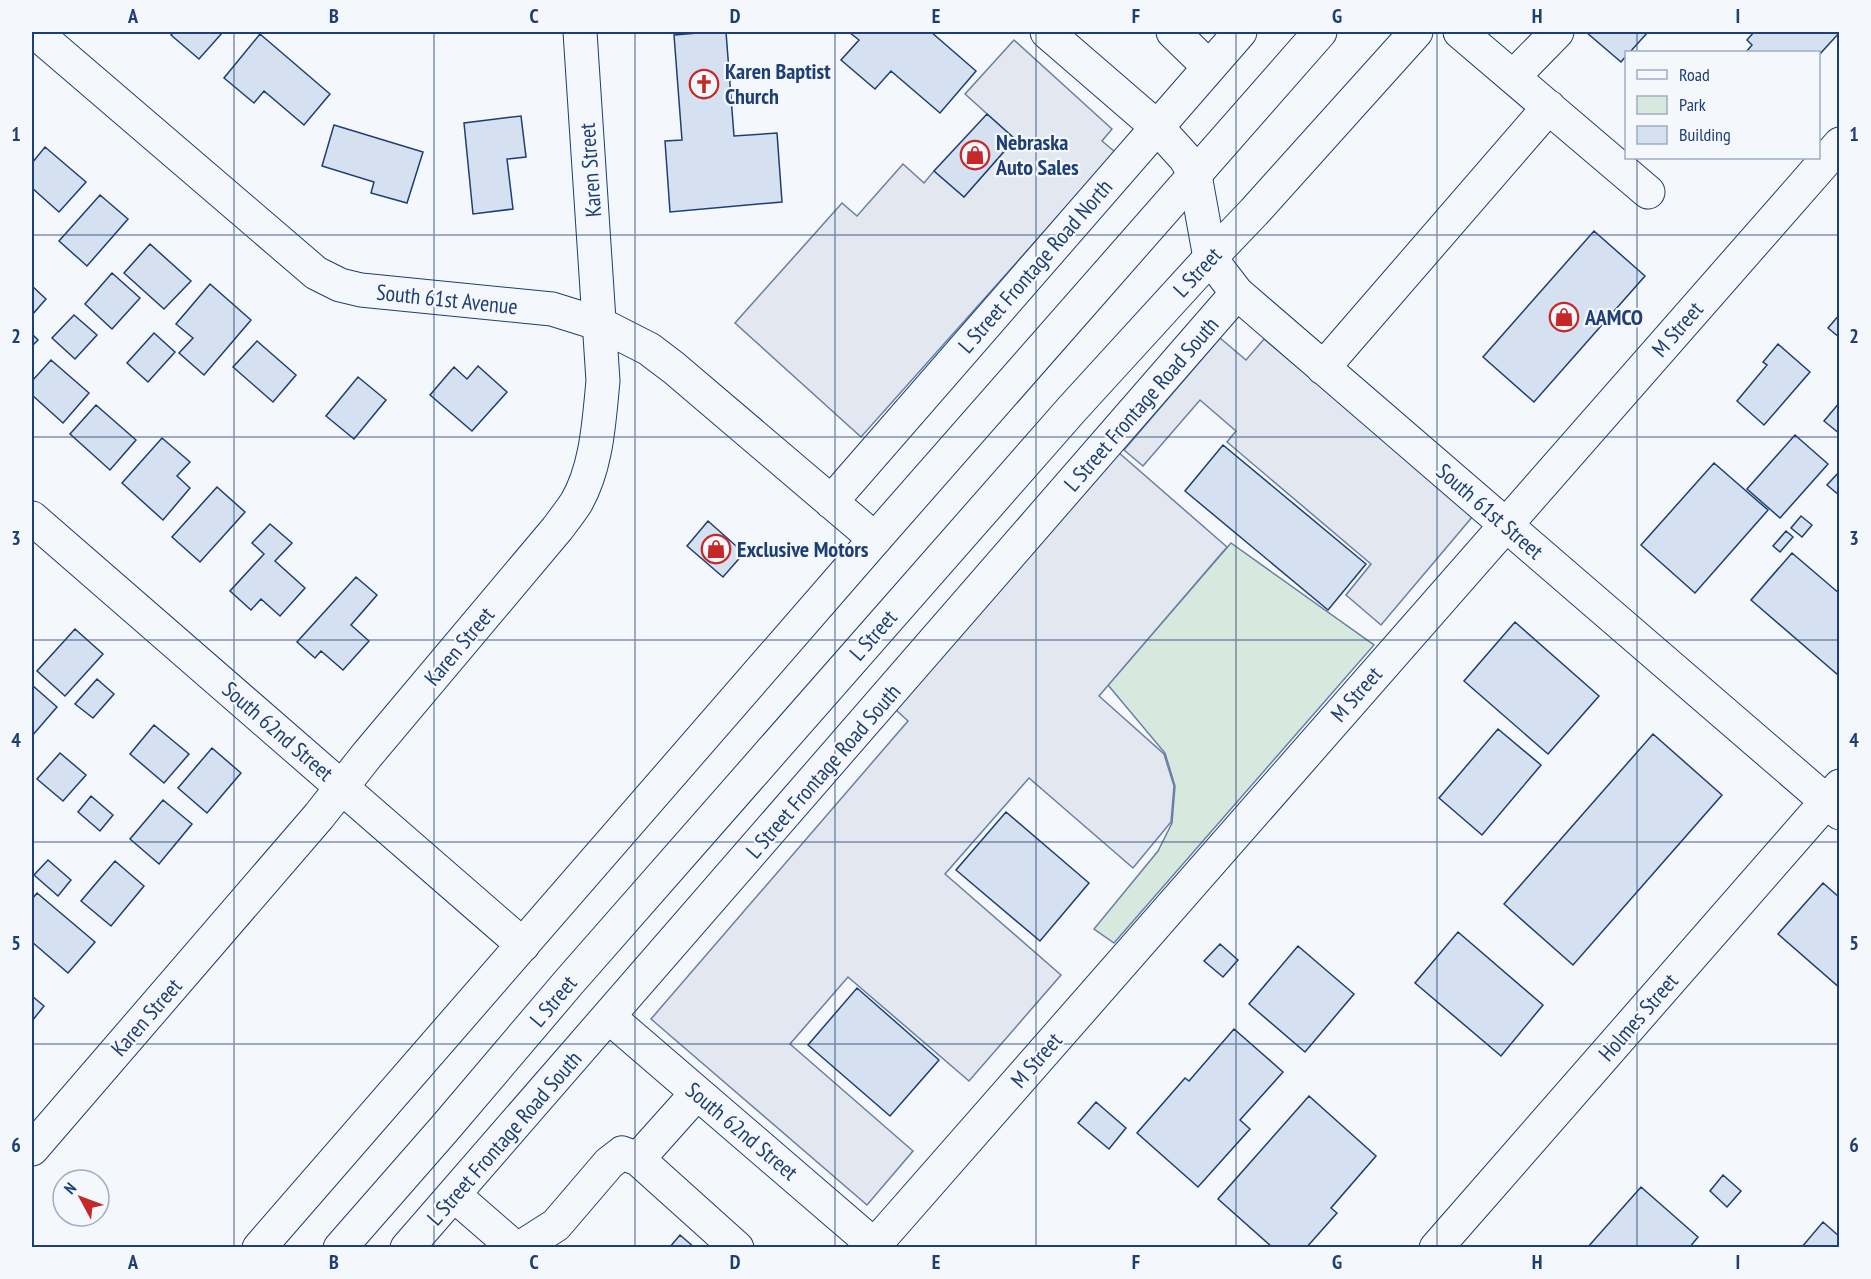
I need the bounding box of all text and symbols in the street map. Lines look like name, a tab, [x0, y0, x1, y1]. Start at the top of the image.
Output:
text: A	[127, 3, 139, 29]
text: B	[329, 3, 339, 29]
text: C	[529, 3, 539, 29]
text: D	[730, 3, 741, 29]
text: E	[932, 3, 940, 29]
text: F	[1132, 3, 1140, 29]
text: G	[1332, 3, 1342, 29]
text: H	[1532, 3, 1542, 29]
text: I	[1736, 3, 1740, 29]
legend	[1625, 51, 1820, 159]
place label: Karen Baptist Church	[725, 57, 831, 110]
text: Road	[1679, 63, 1710, 86]
church icon: Karen Baptist Church	[688, 68, 720, 100]
text: Park	[1679, 93, 1706, 116]
text: 1	[11, 121, 21, 147]
text: 1	[1849, 121, 1859, 147]
street label: Karen Street	[573, 122, 607, 218]
text: Building	[1679, 123, 1731, 146]
place label: Nebraska Auto Sales	[995, 128, 1079, 181]
shop icon: Nebraska Auto Sales	[959, 139, 991, 171]
street label: L Street Frontage Road North	[952, 173, 1118, 359]
street label: L Street	[1167, 241, 1227, 303]
street label: South 61st Avenue	[375, 278, 519, 320]
street label: M Street	[1645, 296, 1709, 362]
shop icon: AAMCO	[1548, 301, 1580, 333]
place label: AAMCO	[1584, 303, 1643, 331]
street label: L Street Frontage Road South	[1058, 311, 1224, 497]
text: 2	[11, 323, 21, 349]
text: 2	[1849, 323, 1859, 349]
street label: South 61st Street	[1431, 457, 1549, 565]
text: 3	[11, 525, 21, 551]
text: 3	[1849, 525, 1859, 551]
shop icon: Exclusive Motors	[700, 533, 732, 565]
place label: Exclusive Motors	[737, 535, 869, 563]
street label: Karen Street	[418, 601, 500, 691]
street label: L Street	[843, 604, 903, 666]
street label: M Street	[1324, 661, 1388, 727]
street label: South 62nd Street	[217, 675, 339, 787]
street label: L Street Frontage Road South	[740, 678, 906, 864]
text: 4	[11, 727, 21, 753]
text: 4	[1849, 727, 1859, 753]
text: 5	[11, 930, 21, 956]
text: 5	[1849, 930, 1859, 956]
street label: Holmes Street	[1592, 967, 1684, 1067]
street label: L Street	[523, 970, 583, 1032]
street label: Karen Street	[105, 972, 187, 1062]
street label: M Street	[1004, 1027, 1068, 1093]
street label: L Street Frontage Road South	[421, 1045, 587, 1231]
street label: South 62nd Street	[680, 1076, 804, 1186]
text: 6	[11, 1132, 21, 1158]
text: 6	[1849, 1132, 1859, 1158]
north arrow	[51, 1168, 111, 1228]
text: N	[59, 1178, 80, 1198]
text: A	[127, 1249, 139, 1275]
text: B	[329, 1249, 339, 1275]
text: C	[529, 1249, 539, 1275]
text: D	[730, 1249, 741, 1275]
text: E	[932, 1249, 940, 1275]
text: F	[1132, 1249, 1140, 1275]
text: G	[1332, 1249, 1342, 1275]
text: H	[1532, 1249, 1542, 1275]
text: I	[1736, 1249, 1740, 1275]

